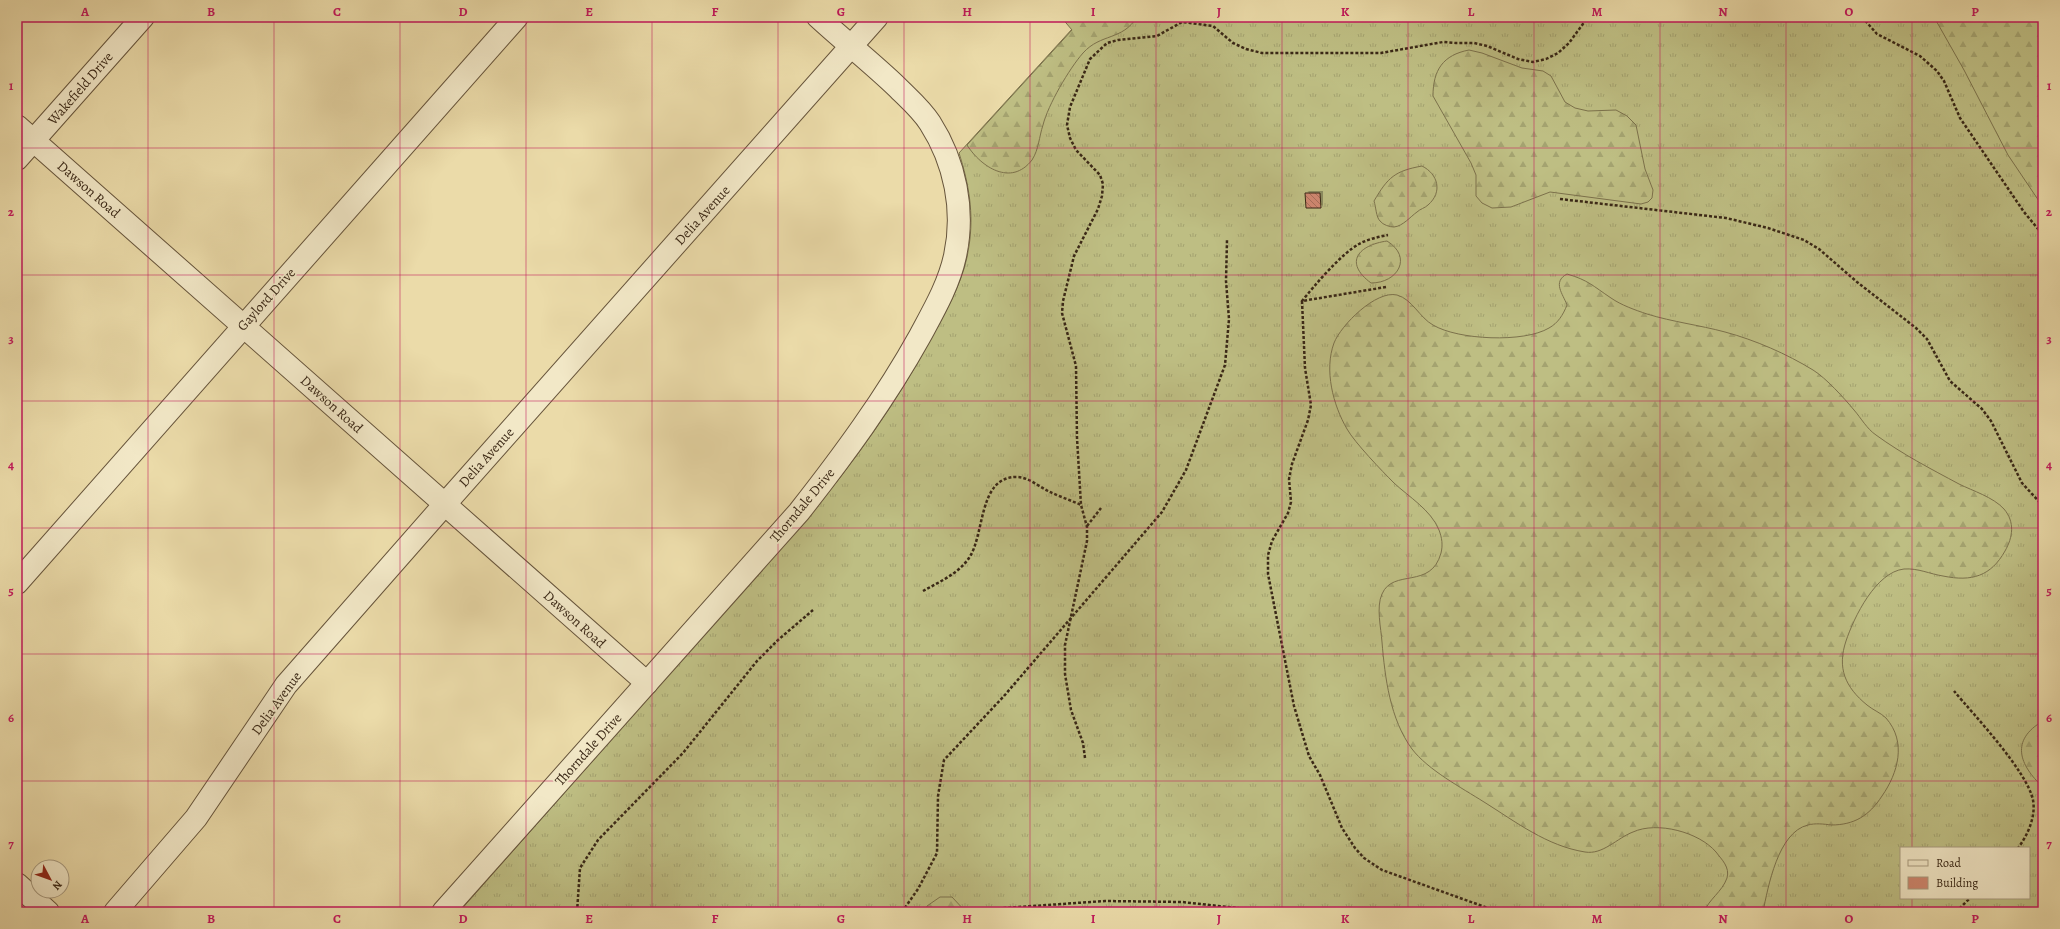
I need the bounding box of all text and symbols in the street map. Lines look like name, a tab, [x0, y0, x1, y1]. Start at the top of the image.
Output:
text: A	[80, 3, 90, 20]
text: B	[207, 3, 215, 20]
text: C	[333, 3, 341, 20]
text: D	[458, 3, 468, 20]
text: E	[585, 3, 593, 20]
text: F	[712, 3, 719, 20]
text: G	[837, 3, 845, 20]
text: H	[962, 3, 972, 20]
text: I	[1091, 3, 1096, 20]
text: J	[1217, 3, 1221, 20]
text: K	[1341, 3, 1350, 20]
text: L	[1468, 3, 1475, 20]
text: M	[1592, 3, 1603, 20]
text: N	[1718, 3, 1728, 20]
text: O	[1845, 3, 1854, 20]
text: P	[1971, 3, 1979, 20]
street label: Wakefield Drive	[43, 48, 117, 130]
text: 1	[9, 77, 14, 94]
text: 1	[2047, 77, 2052, 94]
street label: Dawson Road	[53, 157, 125, 222]
street label: Delia Avenue	[670, 181, 734, 249]
text: 2	[8, 203, 15, 220]
text: 2	[2046, 203, 2053, 220]
street label: Gaylord Drive	[233, 264, 300, 335]
text: 3	[8, 330, 14, 347]
text: 3	[2046, 330, 2052, 347]
street label: Dawson Road	[296, 371, 367, 438]
street label: Delia Avenue	[454, 423, 518, 491]
text: 4	[8, 456, 14, 473]
text: 4	[2046, 456, 2052, 473]
street label: Thorndale Drive	[766, 464, 839, 547]
text: 5	[8, 582, 14, 599]
text: 5	[2046, 582, 2052, 599]
street label: Dawson Road	[539, 586, 610, 653]
street label: Delia Avenue	[247, 668, 306, 739]
text: 6	[8, 709, 14, 726]
street label: Thorndale Drive	[551, 709, 626, 790]
text: 6	[2046, 709, 2052, 726]
text: 7	[8, 835, 14, 852]
text: 7	[2046, 835, 2052, 852]
legend	[1900, 847, 2030, 899]
text: Road	[1936, 855, 1962, 871]
north arrow	[30, 859, 70, 899]
text: Building	[1936, 875, 1978, 891]
text: N	[49, 877, 65, 893]
text: A	[80, 910, 90, 927]
text: B	[207, 910, 215, 927]
text: C	[333, 910, 341, 927]
text: D	[458, 910, 468, 927]
text: E	[585, 910, 593, 927]
text: F	[712, 910, 719, 927]
text: G	[837, 910, 845, 927]
text: H	[962, 910, 972, 927]
text: I	[1091, 910, 1096, 927]
text: J	[1217, 910, 1221, 927]
text: K	[1341, 910, 1350, 927]
text: L	[1468, 910, 1475, 927]
text: M	[1592, 910, 1603, 927]
text: N	[1718, 910, 1728, 927]
text: O	[1845, 910, 1854, 927]
text: P	[1971, 910, 1979, 927]

